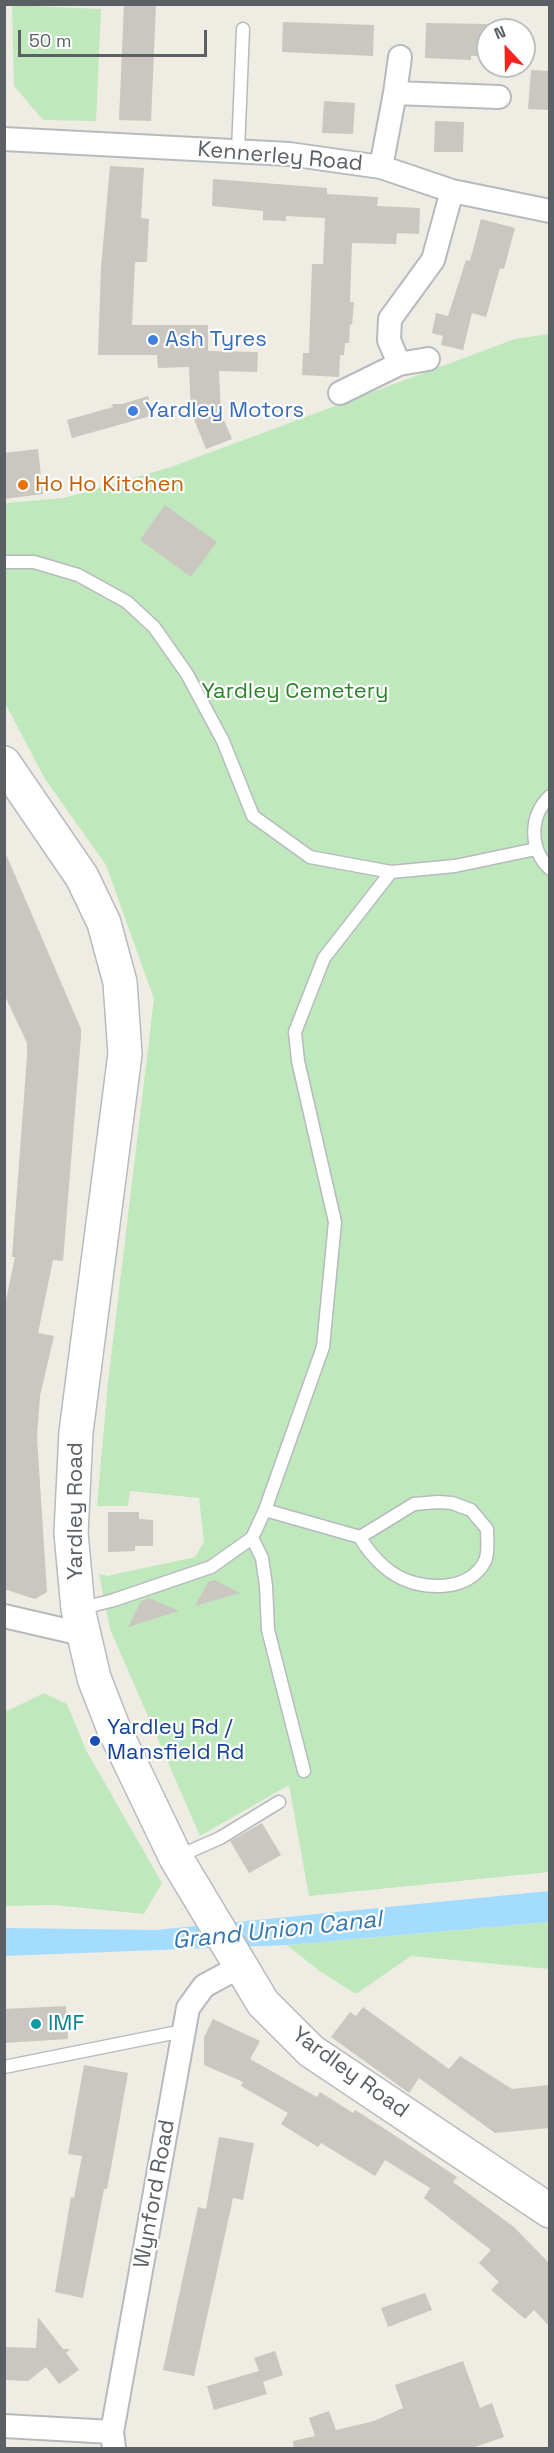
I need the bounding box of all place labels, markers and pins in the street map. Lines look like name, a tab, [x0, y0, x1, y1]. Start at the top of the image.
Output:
place label: Ash Tyres	[165, 327, 267, 353]
marker: Ash Tyres	[146, 333, 160, 347]
place label: Yardley Motors	[145, 398, 304, 424]
marker: Yardley Motors	[126, 404, 140, 418]
place label: Ho Ho Kitchen	[35, 472, 184, 498]
marker: Ho Ho Kitchen	[16, 478, 30, 492]
place label: Yardley Rd / Mansfield Rd	[107, 1715, 244, 1766]
marker: Yardley Rd / Mansfield Rd	[88, 1734, 102, 1748]
place label: IMF	[48, 2011, 84, 2037]
marker: IMF	[29, 2017, 43, 2031]

